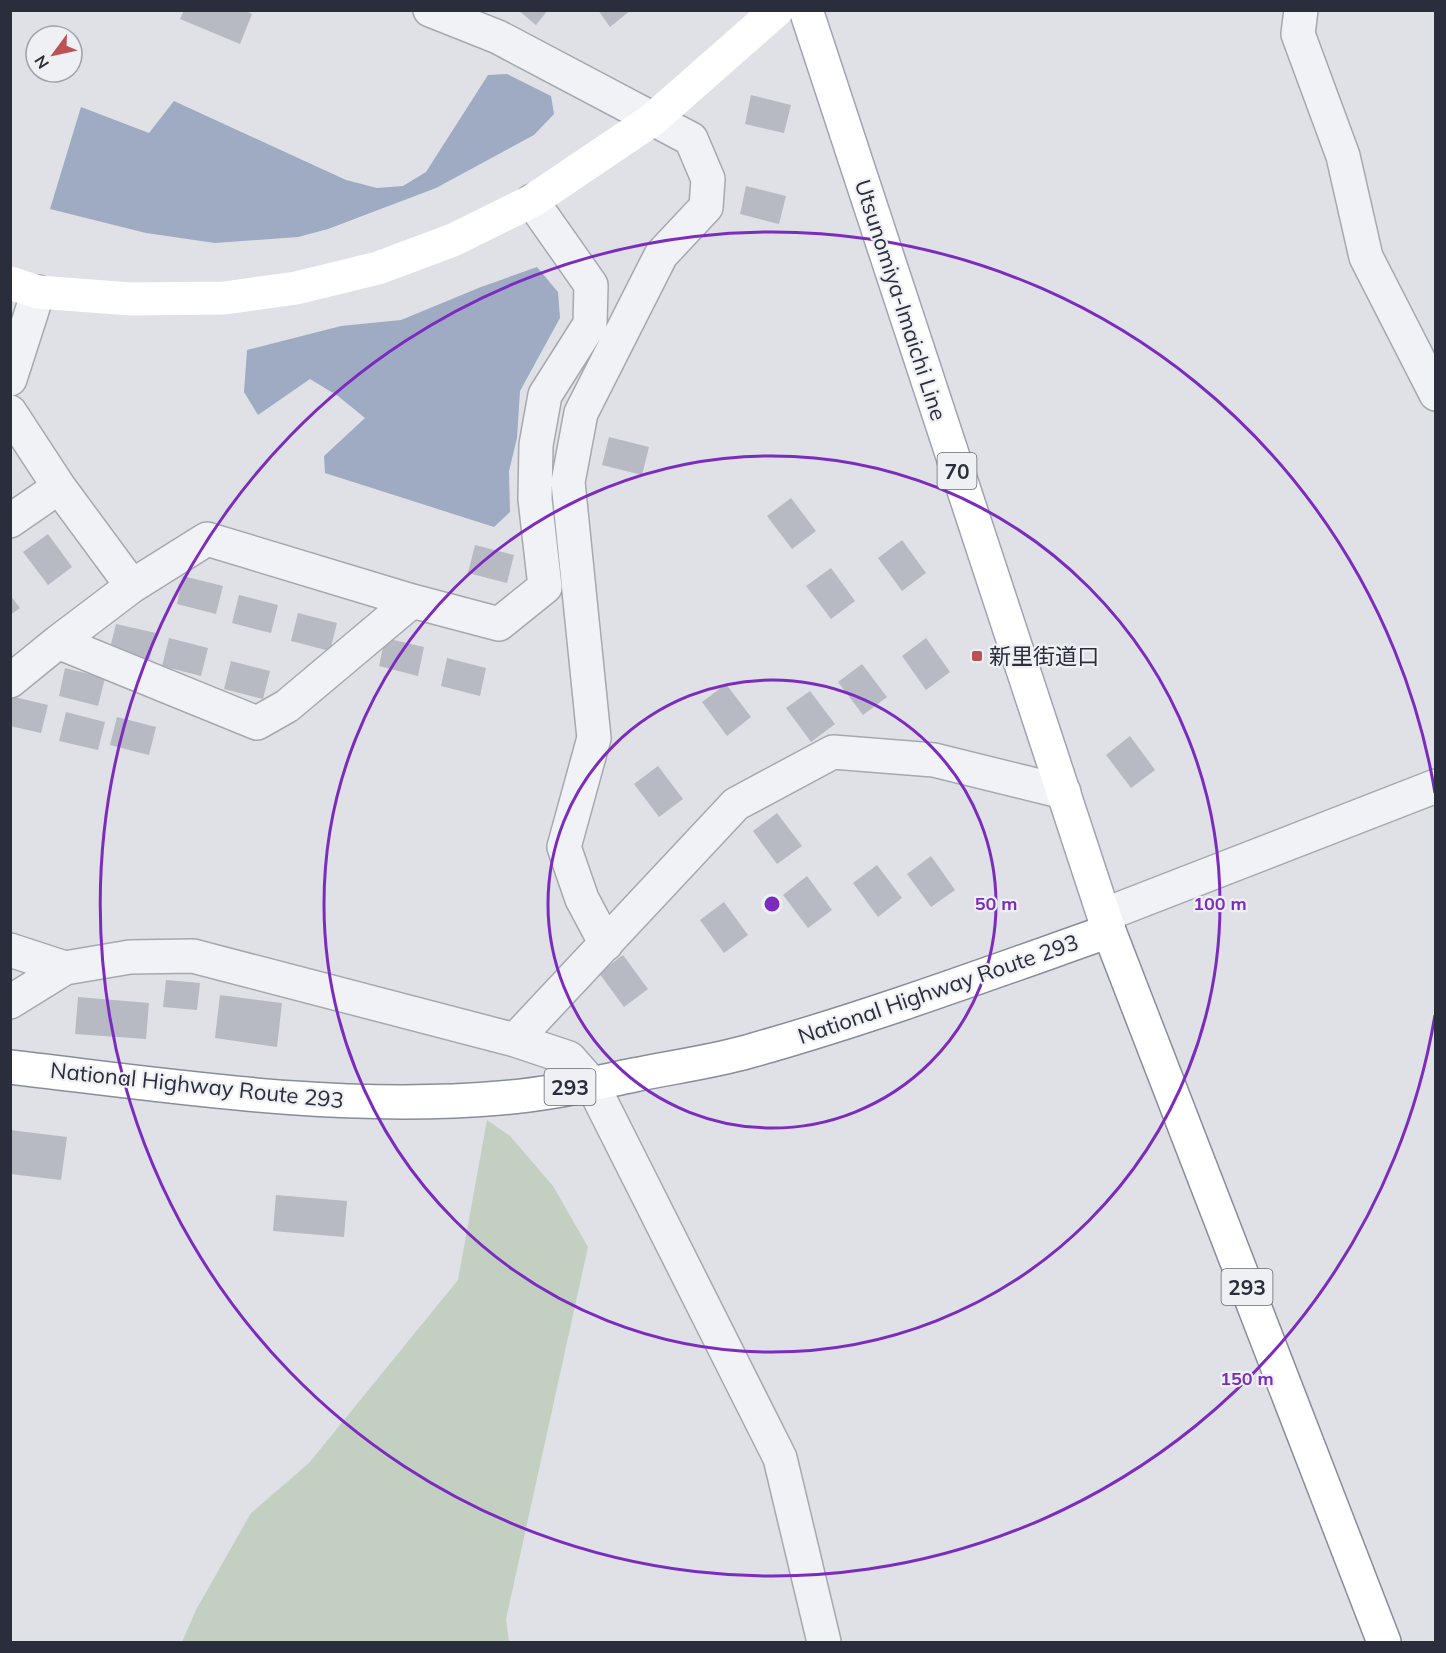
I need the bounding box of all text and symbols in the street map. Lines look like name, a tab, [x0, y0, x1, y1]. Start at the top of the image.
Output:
north arrow	[24, 24, 84, 84]
text: N	[30, 52, 53, 73]
street label: Utsunomiya-Imaichi Line	[849, 176, 953, 424]
road number: 70	[938, 453, 976, 489]
place label: 新里街道口	[989, 642, 1099, 670]
marker: 新里街道口	[970, 649, 984, 663]
text: 50 m	[975, 892, 1017, 915]
text: 100 m	[1193, 892, 1247, 915]
centre of rings	[762, 894, 782, 914]
street label: National Highway Route 293	[794, 928, 1082, 1050]
street label: National Highway Route 293	[49, 1056, 345, 1114]
road number: 293	[544, 1069, 596, 1105]
road number: 293	[1222, 1269, 1272, 1305]
text: 150 m	[1220, 1367, 1274, 1390]

